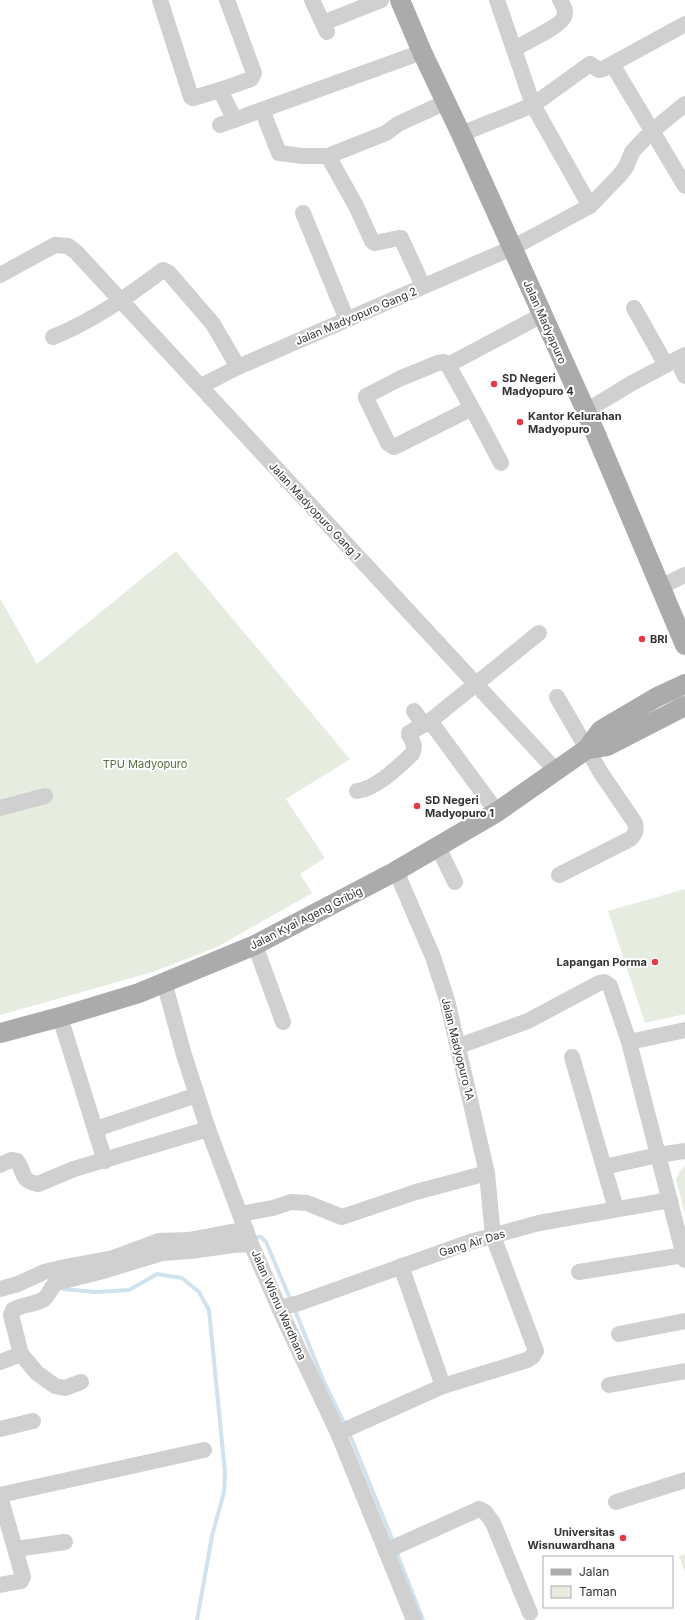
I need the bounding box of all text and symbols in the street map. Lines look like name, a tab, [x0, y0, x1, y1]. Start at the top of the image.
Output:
street label: Jalan Madyapuro	[520, 278, 570, 366]
street label: Jalan Madyopuro Gang 2	[293, 284, 419, 348]
place label: SD Negeri Madyopuro 4	[502, 371, 574, 398]
marker: SD Negeri Madyopuro 4	[489, 379, 499, 389]
place label: Kantor Kelurahan Madyopuro	[528, 409, 622, 436]
marker: Kantor Kelurahan Madyopuro	[515, 417, 525, 427]
street label: Jalan Madyopuro Gang 1	[266, 459, 364, 563]
place label: BRI	[650, 632, 668, 646]
marker: BRI	[637, 634, 647, 644]
park label: TPU Madyopuro	[103, 757, 188, 771]
place label: SD Negeri Madyopuro 1	[425, 793, 494, 820]
marker: SD Negeri Madyopuro 1	[412, 801, 422, 811]
street label: Jalan Kyai Ageng Gribig	[247, 884, 365, 952]
place label: Lapangan Porma	[557, 955, 647, 969]
marker: Lapangan Porma	[650, 957, 660, 967]
street label: Jalan Madyopuro 1A	[438, 996, 478, 1102]
street label: Gang Air Das	[437, 1226, 507, 1260]
street label: Jalan Wisnu Wardhana	[248, 1248, 310, 1362]
place label: Universitas Wisnuwardhana	[527, 1525, 615, 1552]
marker: Universitas Wisnuwardhana	[618, 1533, 628, 1543]
legend	[543, 1556, 673, 1608]
text: Jalan	[579, 1564, 609, 1579]
text: Taman	[579, 1584, 617, 1599]

